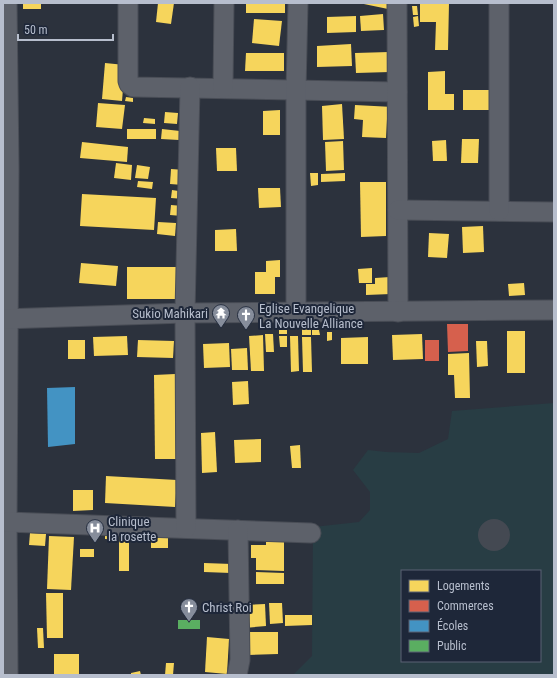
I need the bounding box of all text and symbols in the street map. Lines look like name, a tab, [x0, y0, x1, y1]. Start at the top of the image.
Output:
scale bar	[18, 16, 113, 42]
text: 50 m	[24, 23, 48, 37]
place label: Eglise Evangelique La Nouvelle Alliance	[259, 301, 363, 331]
temple icon: Sukio Mahikari	[211, 303, 231, 328]
church icon: Eglise Evangelique La Nouvelle Alliance	[236, 305, 256, 330]
place label: Sukio Mahikari	[132, 306, 208, 321]
place label: Clinique la rosette	[108, 514, 156, 544]
hospital icon: Clinique la rosette	[85, 518, 105, 543]
legend	[401, 570, 541, 662]
text: Logements	[437, 579, 490, 593]
church icon: Christ Roi	[179, 597, 199, 622]
text: Commerces	[437, 599, 494, 613]
place label: Christ Roi	[202, 600, 252, 615]
text: Écoles	[437, 618, 468, 633]
text: Public	[437, 639, 467, 653]

